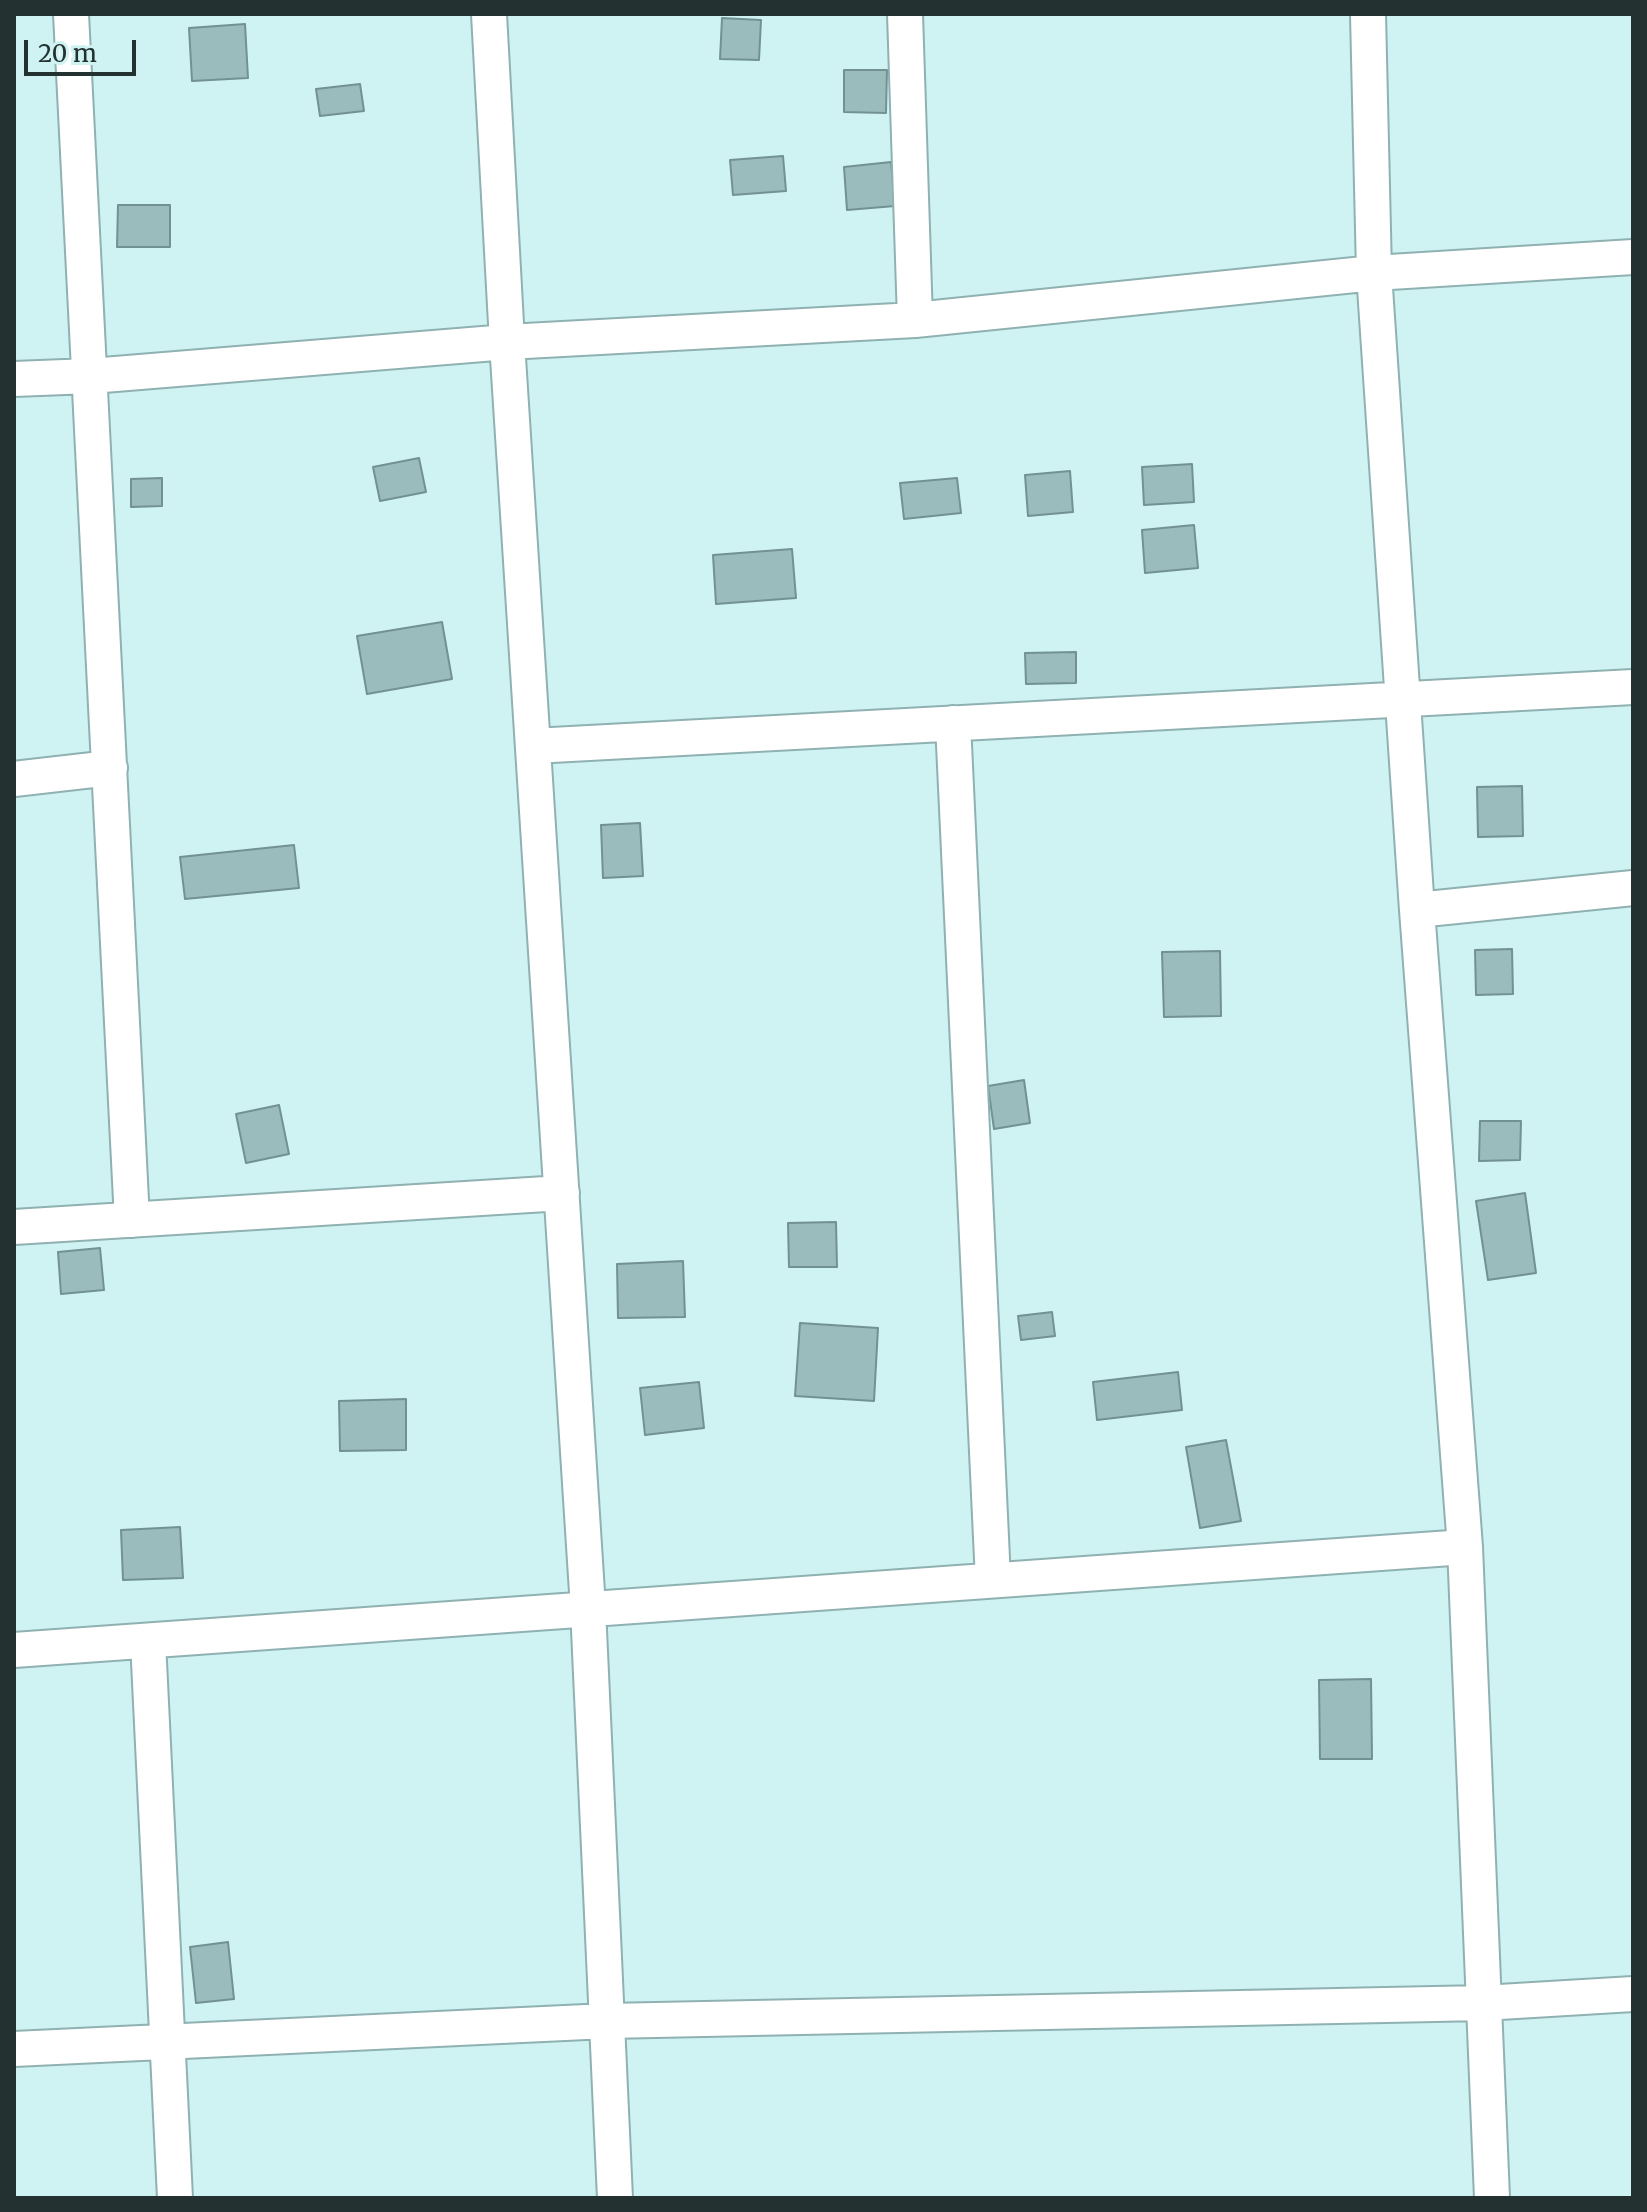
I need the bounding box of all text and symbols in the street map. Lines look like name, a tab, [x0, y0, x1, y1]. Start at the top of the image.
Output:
scale bar	[28, 24, 140, 74]
text: 20 m	[38, 38, 97, 69]

